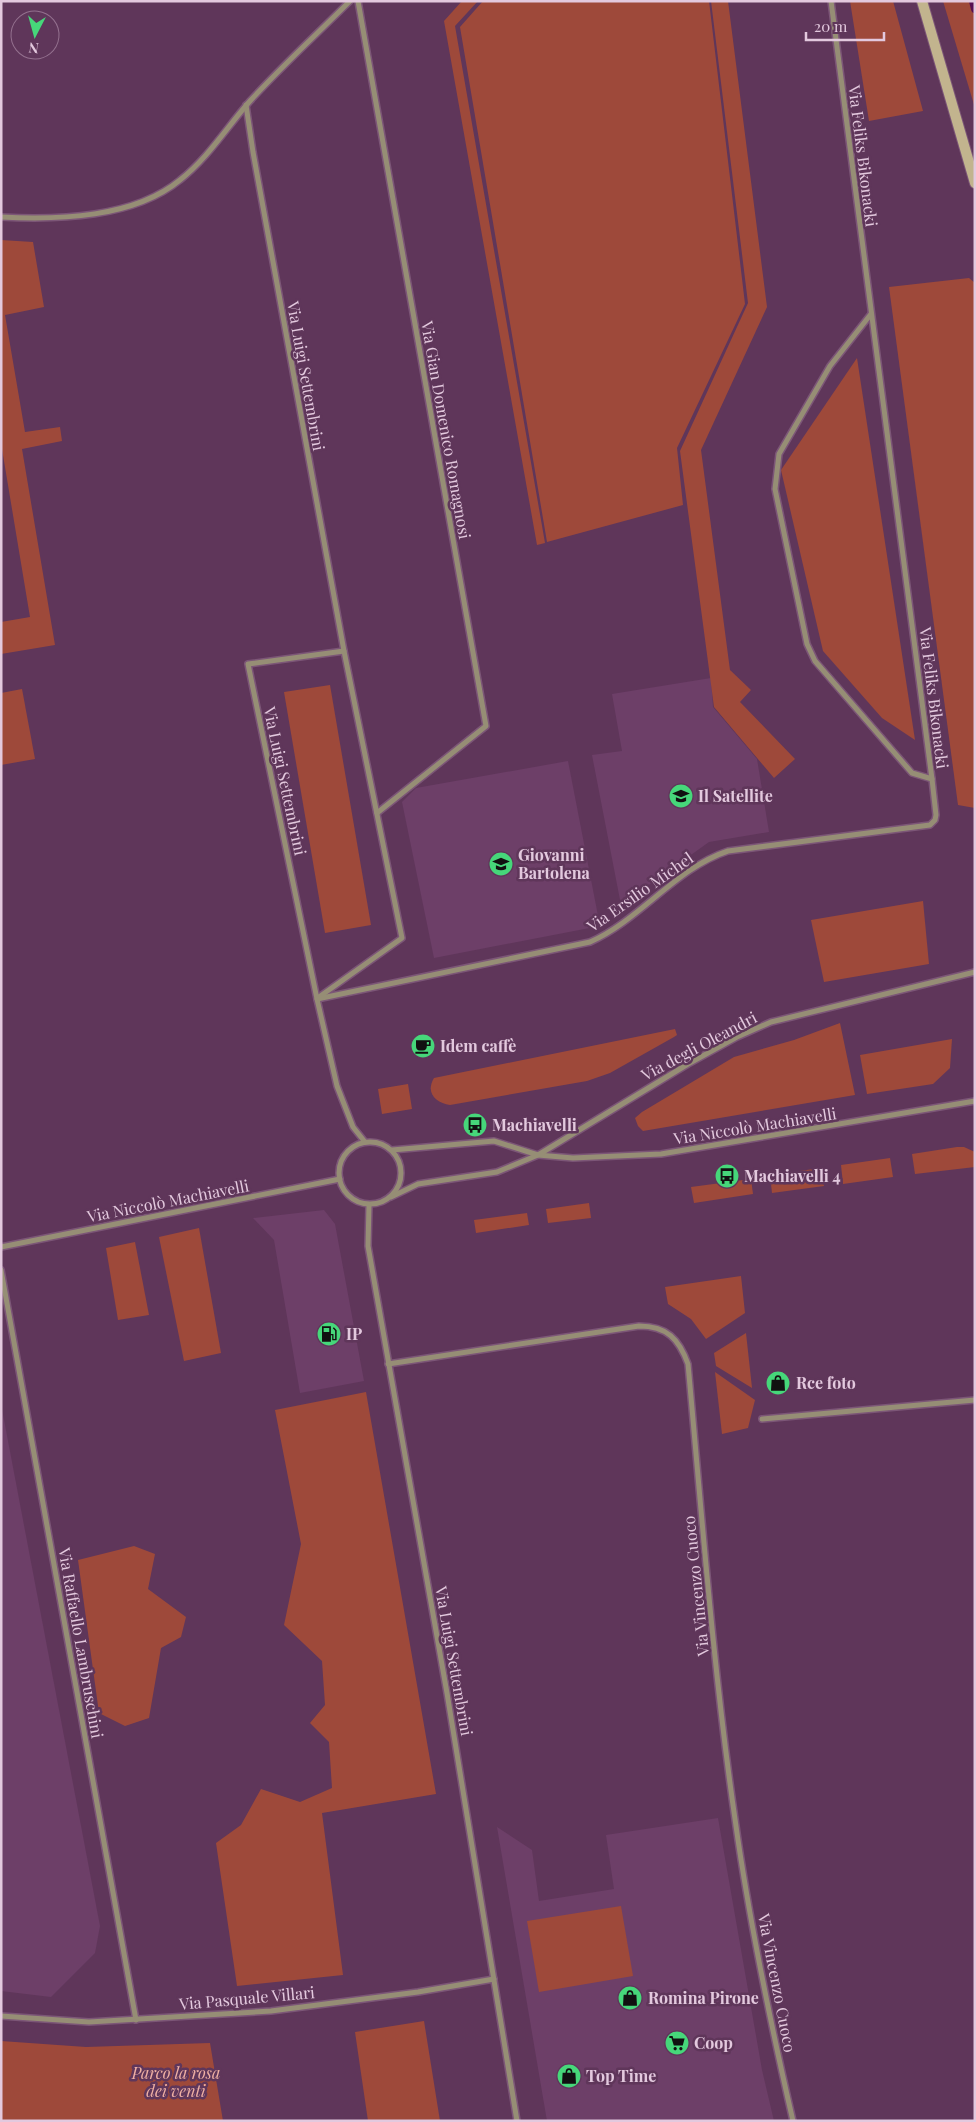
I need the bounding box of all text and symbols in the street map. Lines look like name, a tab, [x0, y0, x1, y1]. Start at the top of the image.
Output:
north arrow	[10, 10, 60, 60]
scale bar	[806, 10, 884, 42]
text: 20 m	[814, 16, 848, 36]
text: N	[28, 38, 40, 58]
street label: Via Feliks Bikonacki	[844, 83, 883, 228]
street label: Via Luigi Settembrini	[283, 299, 330, 453]
street label: Via Gian Domenico Romagnosi	[417, 318, 476, 541]
street label: Via Feliks Bikonacki	[915, 625, 954, 770]
street label: Via Luigi Settembrini	[259, 704, 312, 857]
school or university icon: Il Satellite	[668, 783, 694, 809]
place label: Il Satellite	[698, 785, 773, 806]
place label: Giovanni Bartolena	[518, 844, 591, 883]
street label: Via Ersilio Michel	[582, 847, 697, 937]
school or university icon: Giovanni Bartolena	[488, 851, 514, 877]
street label: Via degli Oleandri	[636, 1006, 760, 1085]
cafe icon: Idem caffè	[410, 1033, 436, 1059]
place label: Idem caffè	[440, 1035, 516, 1056]
street label: Via Niccolò Machiavelli	[671, 1102, 838, 1149]
bus stop icon: Machiavelli	[462, 1112, 488, 1138]
place label: Machiavelli	[492, 1114, 577, 1135]
bus stop icon: Machiavelli 4	[714, 1163, 740, 1189]
place label: Machiavelli 4	[744, 1165, 841, 1186]
street label: Via Niccolò Machiavelli	[84, 1174, 251, 1227]
fuel station icon: IP	[316, 1321, 342, 1347]
place label: IP	[346, 1323, 362, 1344]
shop icon: Rce foto	[765, 1370, 791, 1396]
place label: Rce foto	[796, 1372, 856, 1393]
street label: Via Vincenzo Cuoco	[678, 1515, 713, 1658]
street label: Via Raffaello Lambruschini	[54, 1545, 109, 1740]
street label: Via Luigi Settembrini	[431, 1584, 478, 1738]
street label: Via Vincenzo Cuoco	[754, 1911, 801, 2054]
street label: Via Pasquale Villari	[177, 1981, 316, 2014]
shop icon: Romina Pirone	[617, 1985, 643, 2011]
place label: Romina Pirone	[648, 1987, 759, 2008]
supermarket icon: Coop	[664, 2030, 690, 2056]
place label: Coop	[694, 2032, 733, 2053]
park label: Parco la rosa dei venti	[131, 2062, 220, 2101]
shop icon: Top Time	[556, 2063, 582, 2089]
place label: Top Time	[586, 2065, 656, 2086]

